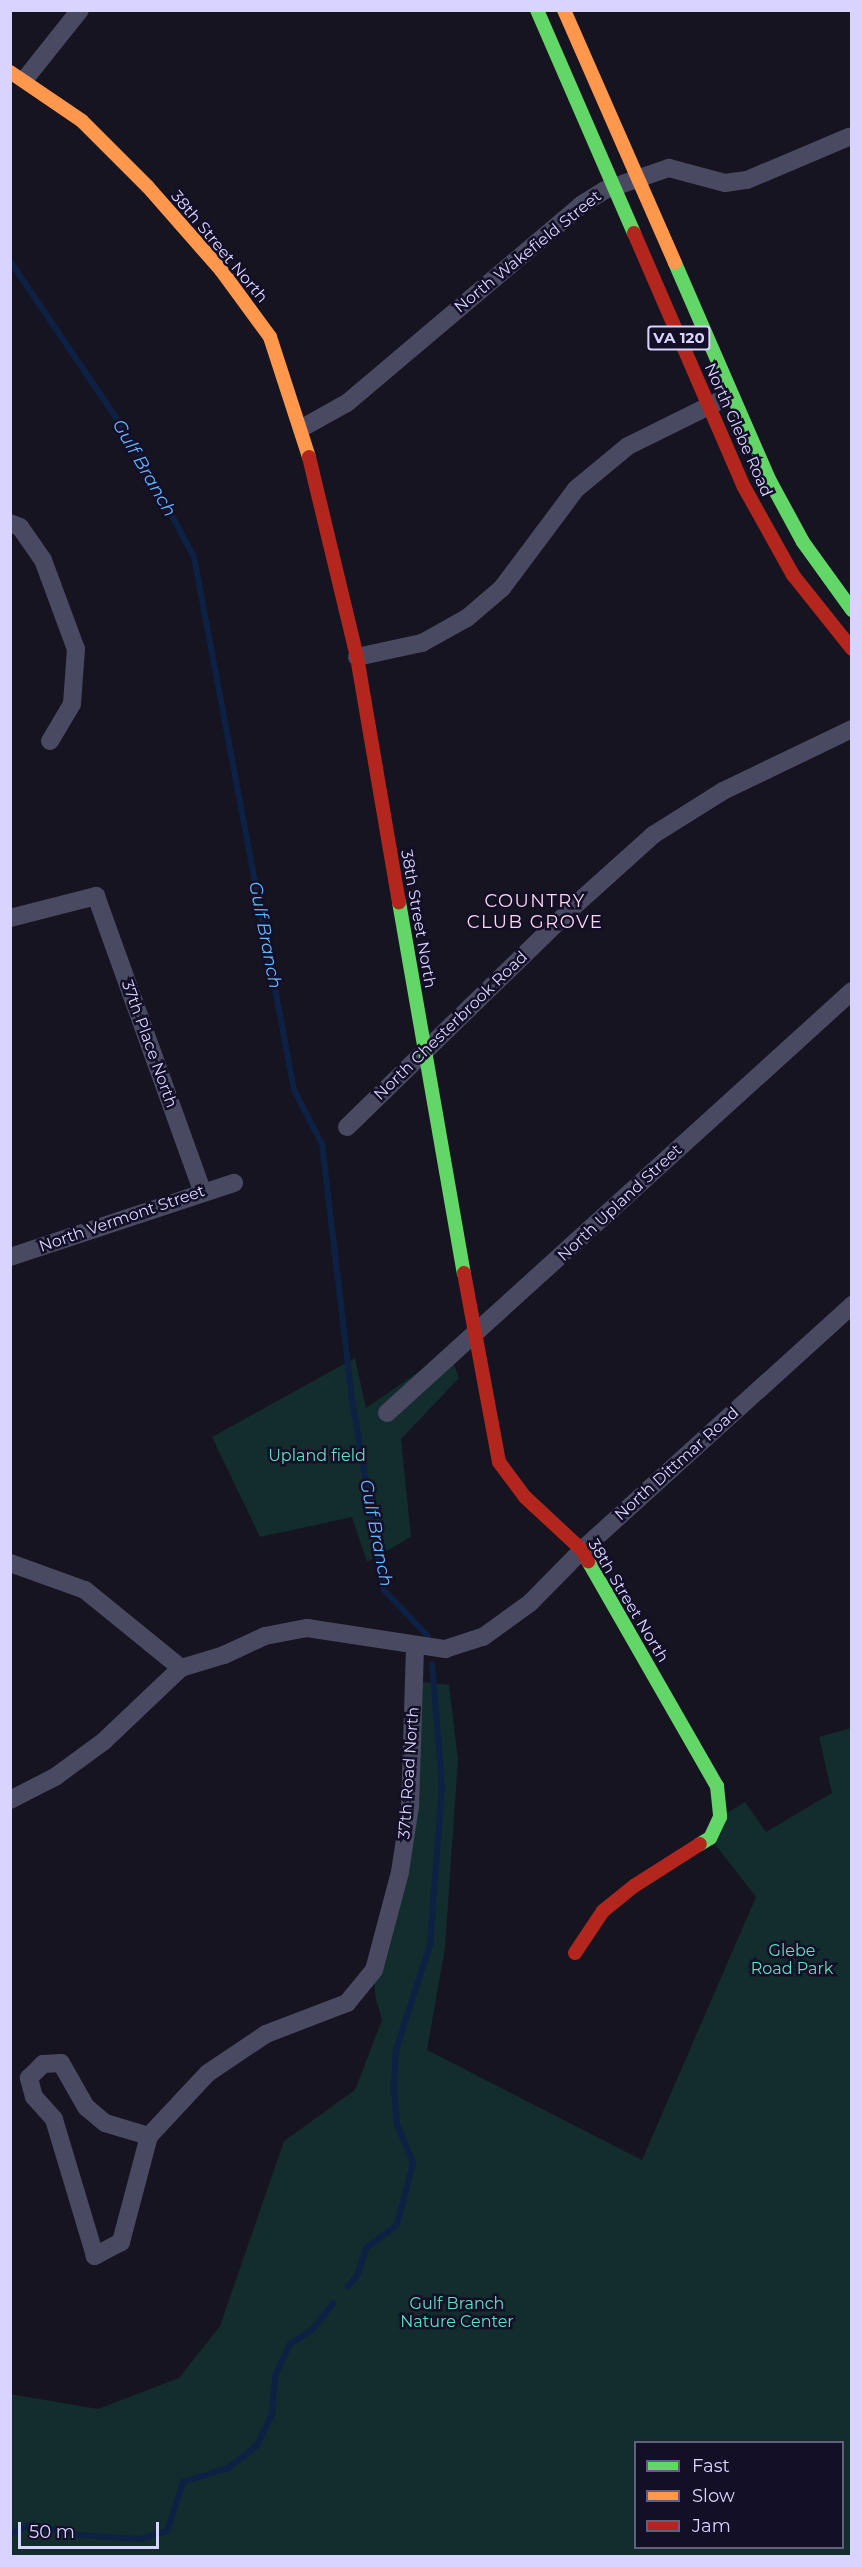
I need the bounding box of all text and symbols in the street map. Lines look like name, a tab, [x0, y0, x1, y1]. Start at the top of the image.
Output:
street label: 38th Street North	[167, 187, 271, 307]
street label: North Wakefield Street	[451, 187, 605, 317]
road number: VA 120	[646, 326, 712, 350]
street label: North Glebe Road	[700, 360, 776, 500]
water label: Gulf Branch	[107, 416, 181, 520]
street label: 38th Street North	[396, 848, 440, 990]
water label: Gulf Branch	[244, 880, 286, 990]
district label: COUNTRY CLUB GROVE	[467, 891, 603, 934]
street label: North Chesterbrook Road	[370, 948, 532, 1104]
street label: 37th Place North	[117, 978, 181, 1110]
street label: North Upland Street	[554, 1141, 686, 1265]
street label: North Vermont Street	[36, 1182, 208, 1256]
street label: North Dittmar Road	[611, 1403, 743, 1525]
park label: Upland field	[268, 1446, 366, 1466]
water label: Gulf Branch	[355, 1478, 397, 1588]
street label: 38th Street North	[584, 1536, 672, 1666]
street label: 37th Road North	[395, 1706, 423, 1840]
park label: Glebe Road Park	[751, 1941, 833, 1979]
park label: Gulf Branch Nature Center	[400, 2294, 514, 2332]
legend	[634, 2441, 844, 2549]
text: Fast	[692, 2455, 730, 2477]
text: Slow	[692, 2485, 735, 2507]
scale bar	[21, 2510, 162, 2548]
text: Jam	[692, 2515, 731, 2537]
text: 50 m	[29, 2521, 75, 2543]

